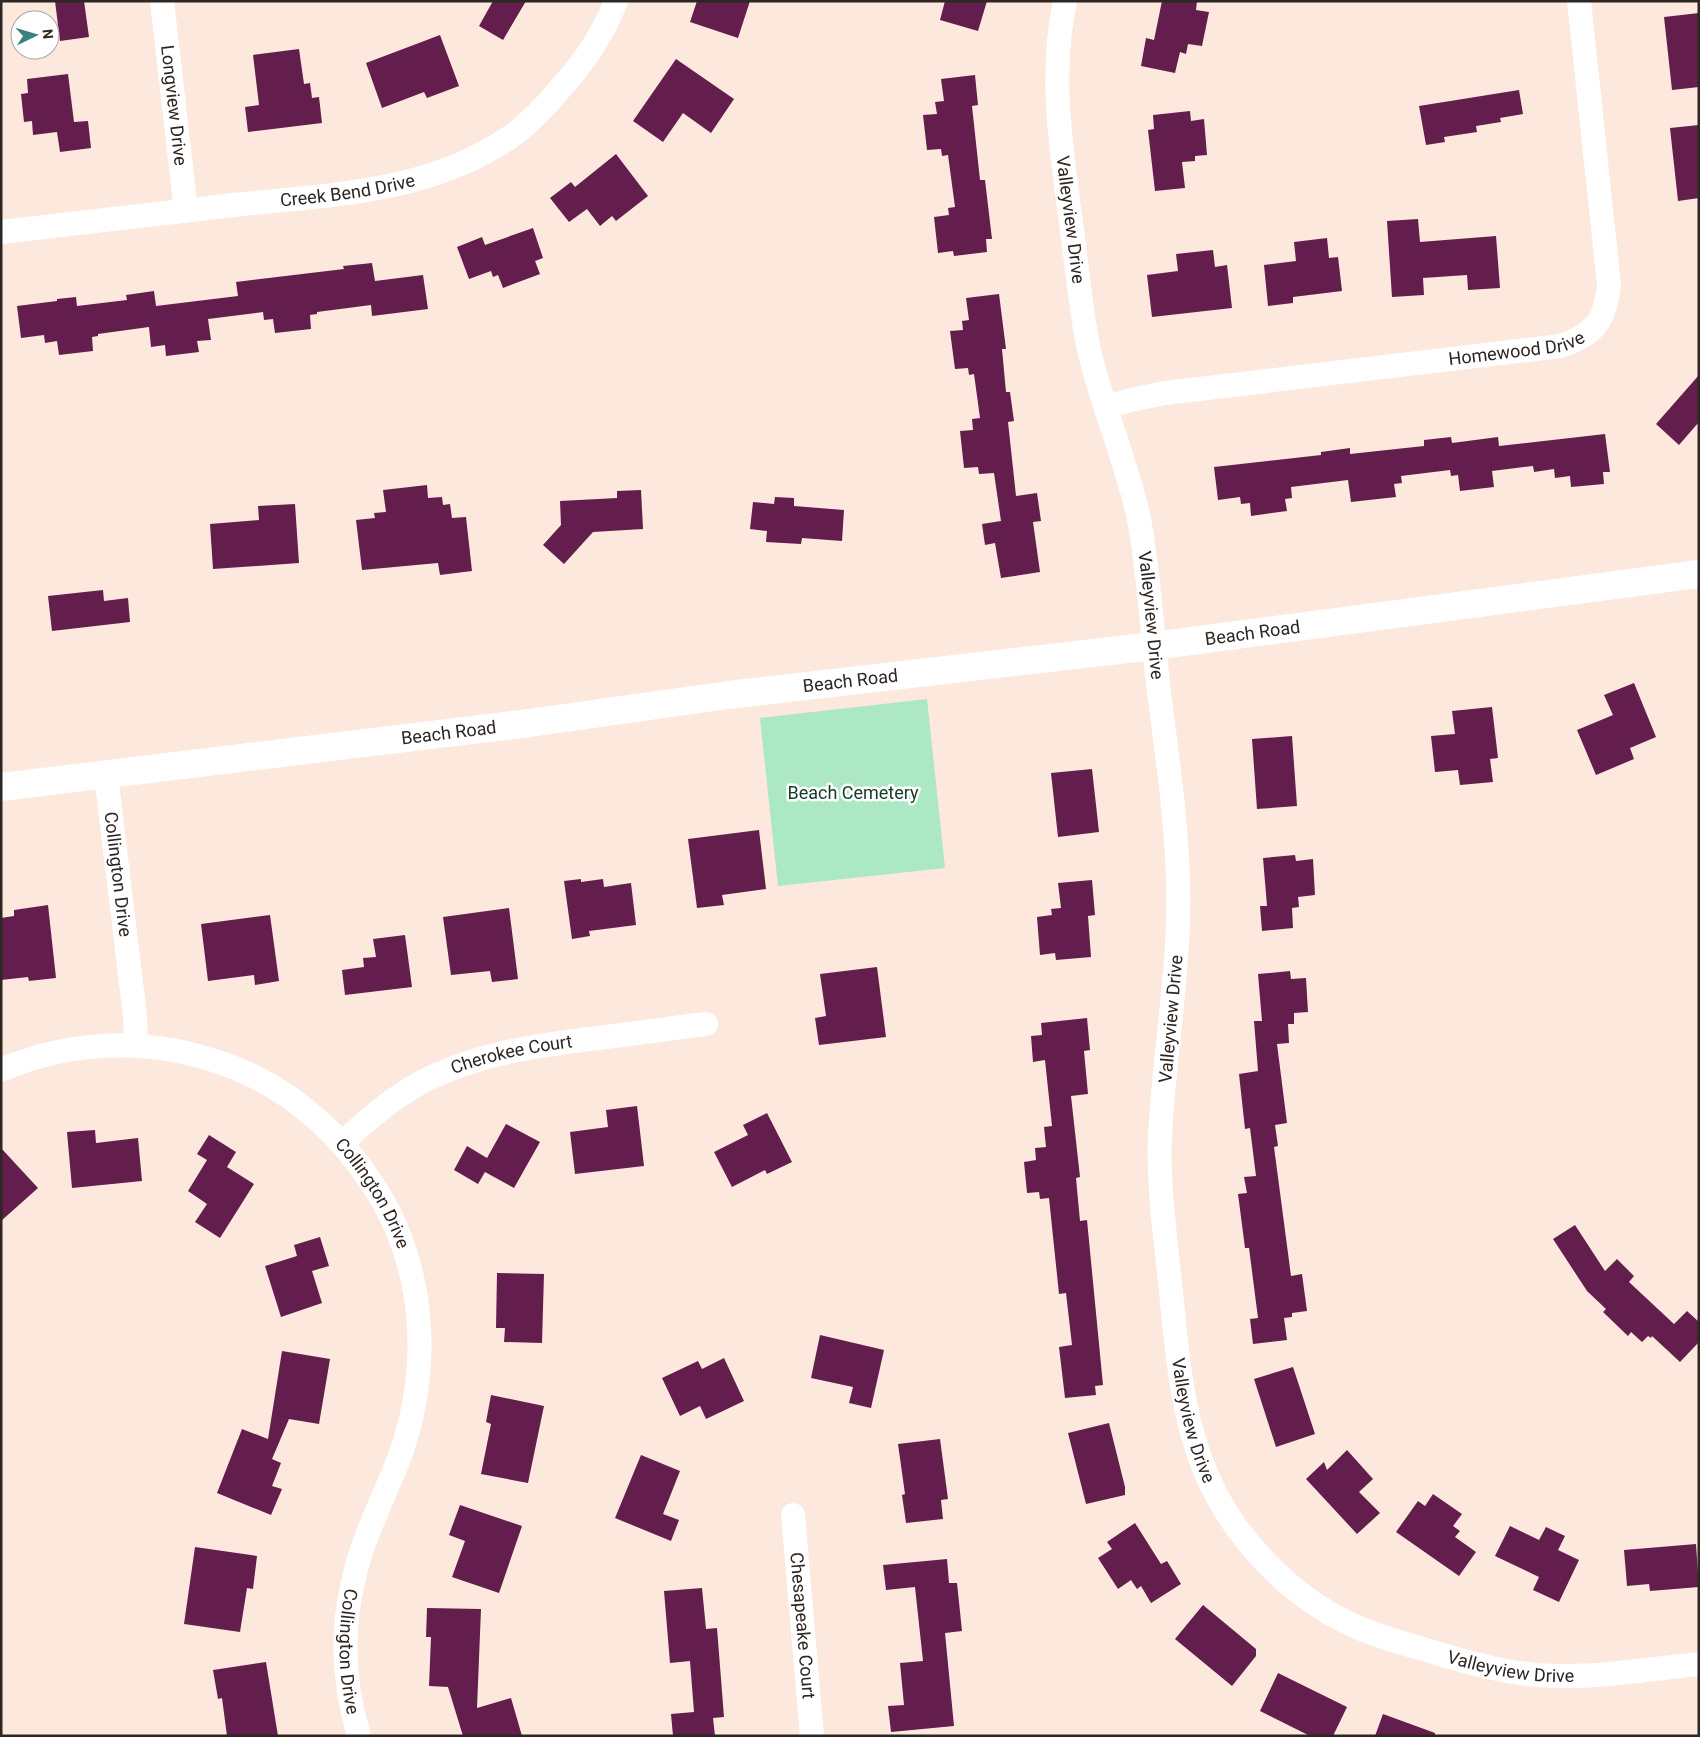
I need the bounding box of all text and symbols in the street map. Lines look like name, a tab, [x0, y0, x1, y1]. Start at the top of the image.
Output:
north arrow	[10, 10, 60, 60]
text: N	[40, 28, 56, 39]
street label: Longview Drive	[157, 44, 192, 167]
street label: Valleyview Drive	[1052, 155, 1090, 285]
street label: Creek Bend Drive	[279, 169, 417, 210]
street label: Homewood Drive	[1447, 326, 1588, 369]
street label: Valleyview Drive	[1134, 550, 1168, 680]
street label: Beach Road	[1204, 616, 1301, 649]
street label: Beach Road	[802, 665, 899, 696]
street label: Beach Road	[400, 716, 497, 749]
park label: Beach Cemetery	[787, 782, 919, 803]
street label: Collington Drive	[100, 810, 136, 938]
street label: Valleyview Drive	[1154, 954, 1187, 1084]
street label: Cherokee Court	[448, 1030, 574, 1078]
street label: Collington Drive	[331, 1133, 414, 1251]
street label: Valleyview Drive	[1168, 1356, 1220, 1486]
street label: Chesapeake Court	[786, 1551, 820, 1700]
street label: Collington Drive	[336, 1587, 364, 1716]
street label: Valleyview Drive	[1445, 1646, 1574, 1686]

